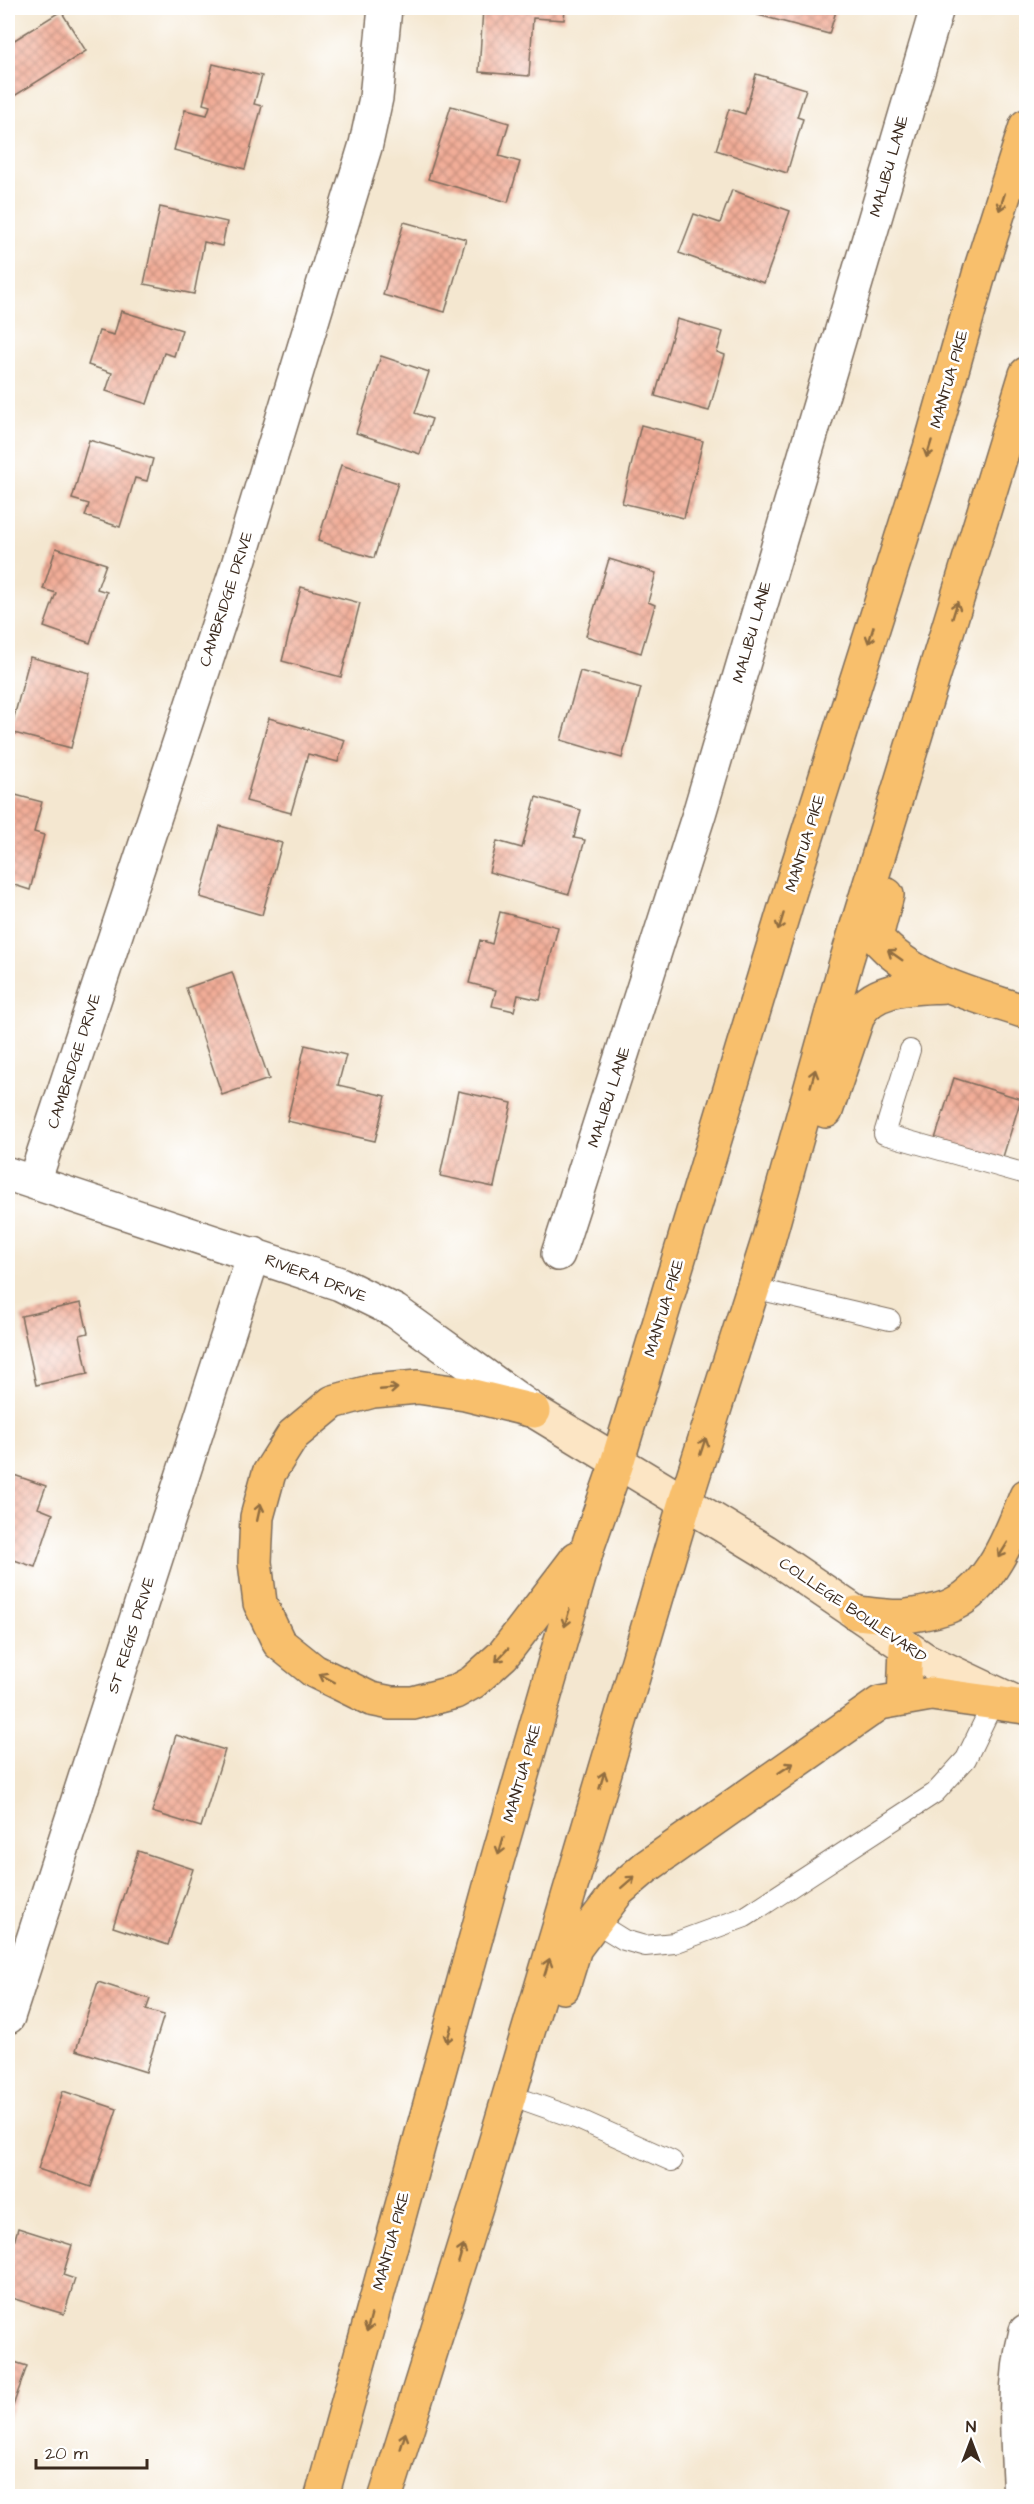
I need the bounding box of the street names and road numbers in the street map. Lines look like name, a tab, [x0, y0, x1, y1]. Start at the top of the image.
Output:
street label: MALIBU LANE	[864, 112, 914, 219]
street label: MANTUA PIKE	[925, 327, 974, 431]
street label: CAMBRIDGE DRIVE	[194, 528, 258, 669]
street label: MALIBU LANE	[727, 578, 777, 685]
street label: MANTUA PIKE	[780, 791, 830, 894]
street label: CAMBRIDGE DRIVE	[42, 990, 106, 1131]
street label: MALIBU LANE	[582, 1043, 636, 1150]
street label: RIVIERA DRIVE	[262, 1248, 371, 1308]
street label: MANTUA PIKE	[639, 1256, 689, 1359]
street label: COLLEGE BOULEVARD	[775, 1552, 931, 1668]
street label: ST REGIS DRIVE	[102, 1573, 160, 1696]
street label: MANTUA PIKE	[498, 1721, 547, 1825]
street label: MANTUA PIKE	[367, 2189, 415, 2293]

